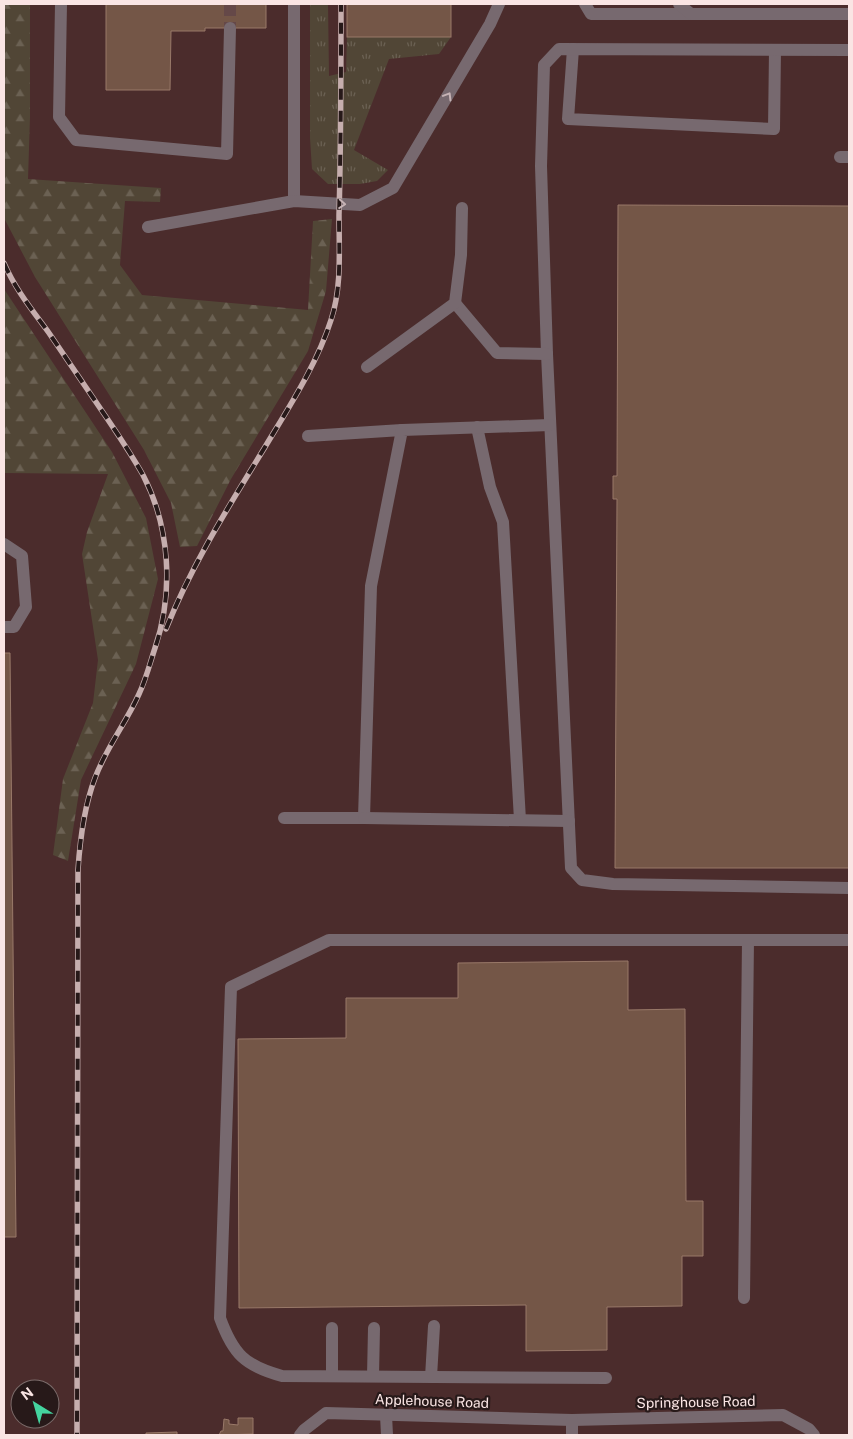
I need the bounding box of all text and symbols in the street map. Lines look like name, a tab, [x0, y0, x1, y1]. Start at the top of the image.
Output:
one-way arrow	[441, 92, 451, 101]
one-way arrow	[338, 199, 346, 210]
north arrow	[10, 1379, 60, 1429]
text: N	[18, 1384, 36, 1403]
street label: Applehouse Road	[375, 1391, 489, 1411]
street label: Springhouse Road	[636, 1393, 756, 1411]

